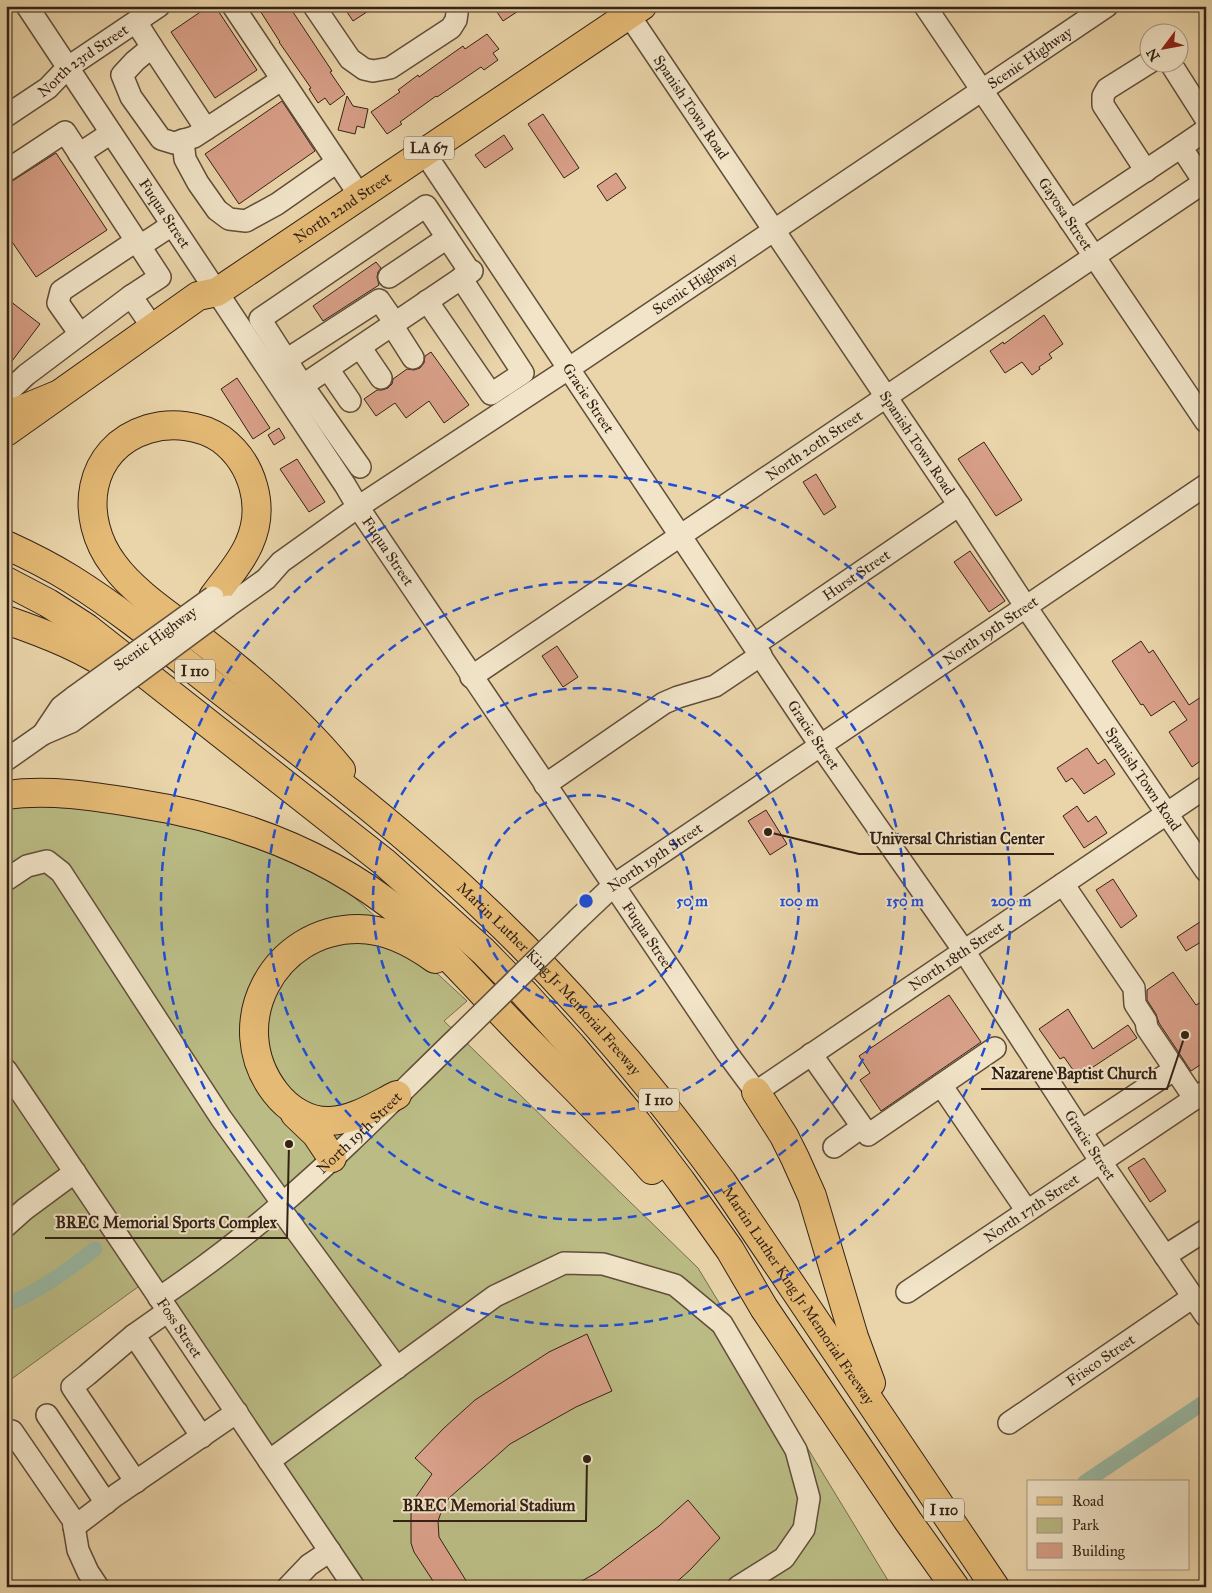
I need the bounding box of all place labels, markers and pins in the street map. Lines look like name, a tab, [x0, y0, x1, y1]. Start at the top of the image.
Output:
callout: Universal Christian Center	[859, 823, 1054, 854]
centre of rings	[577, 892, 595, 910]
callout: Nazarene Baptist Church	[981, 1058, 1167, 1089]
callout: BREC Memorial Sports Complex	[45, 1207, 287, 1238]
callout: BREC Memorial Stadium	[393, 1490, 586, 1521]

